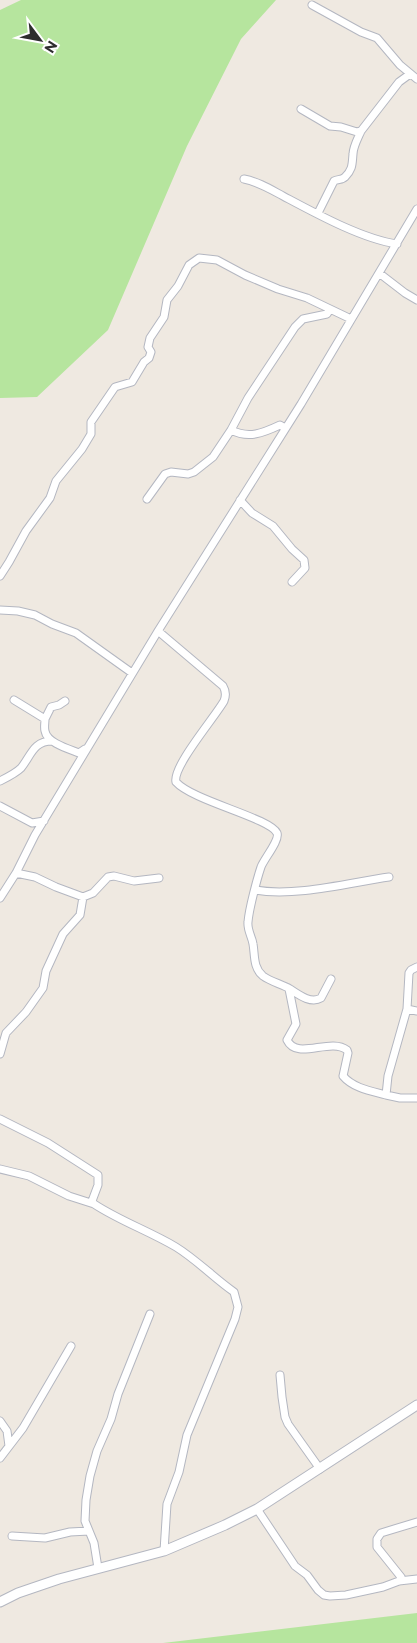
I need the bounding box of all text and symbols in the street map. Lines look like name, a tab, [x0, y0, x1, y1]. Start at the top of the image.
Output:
north arrow	[15, 15, 65, 65]
text: N	[40, 37, 62, 56]

